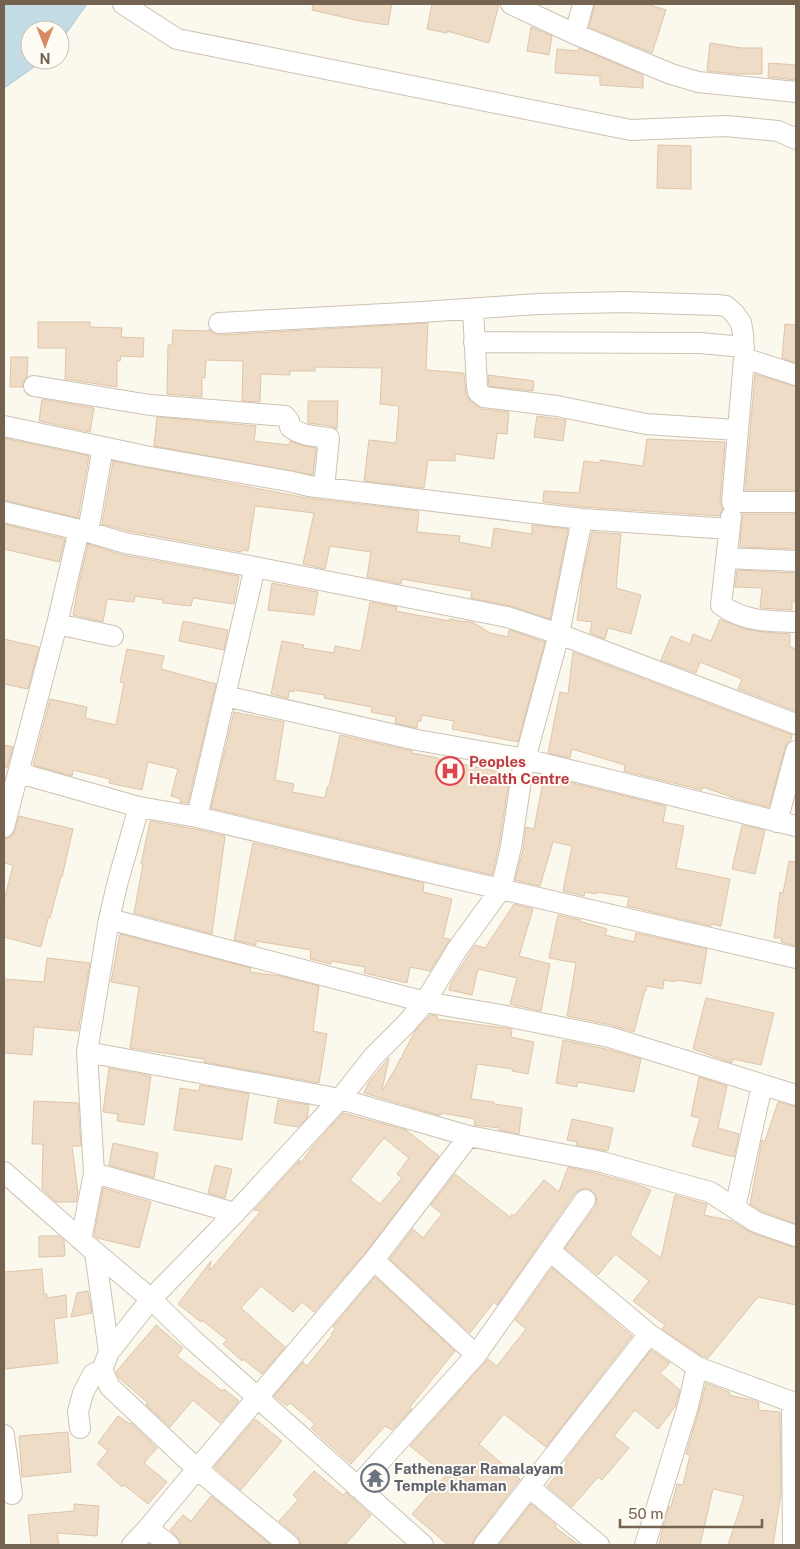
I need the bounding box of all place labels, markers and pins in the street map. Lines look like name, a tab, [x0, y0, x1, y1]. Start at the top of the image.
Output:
place label: Peoples Health Centre	[469, 753, 569, 787]
hospital icon: Peoples Health Centre	[435, 756, 465, 786]
place label: Fathenagar Ramalayam Temple khaman	[394, 1460, 564, 1494]
temple icon: Fathenagar Ramalayam Temple khaman	[360, 1463, 390, 1493]

